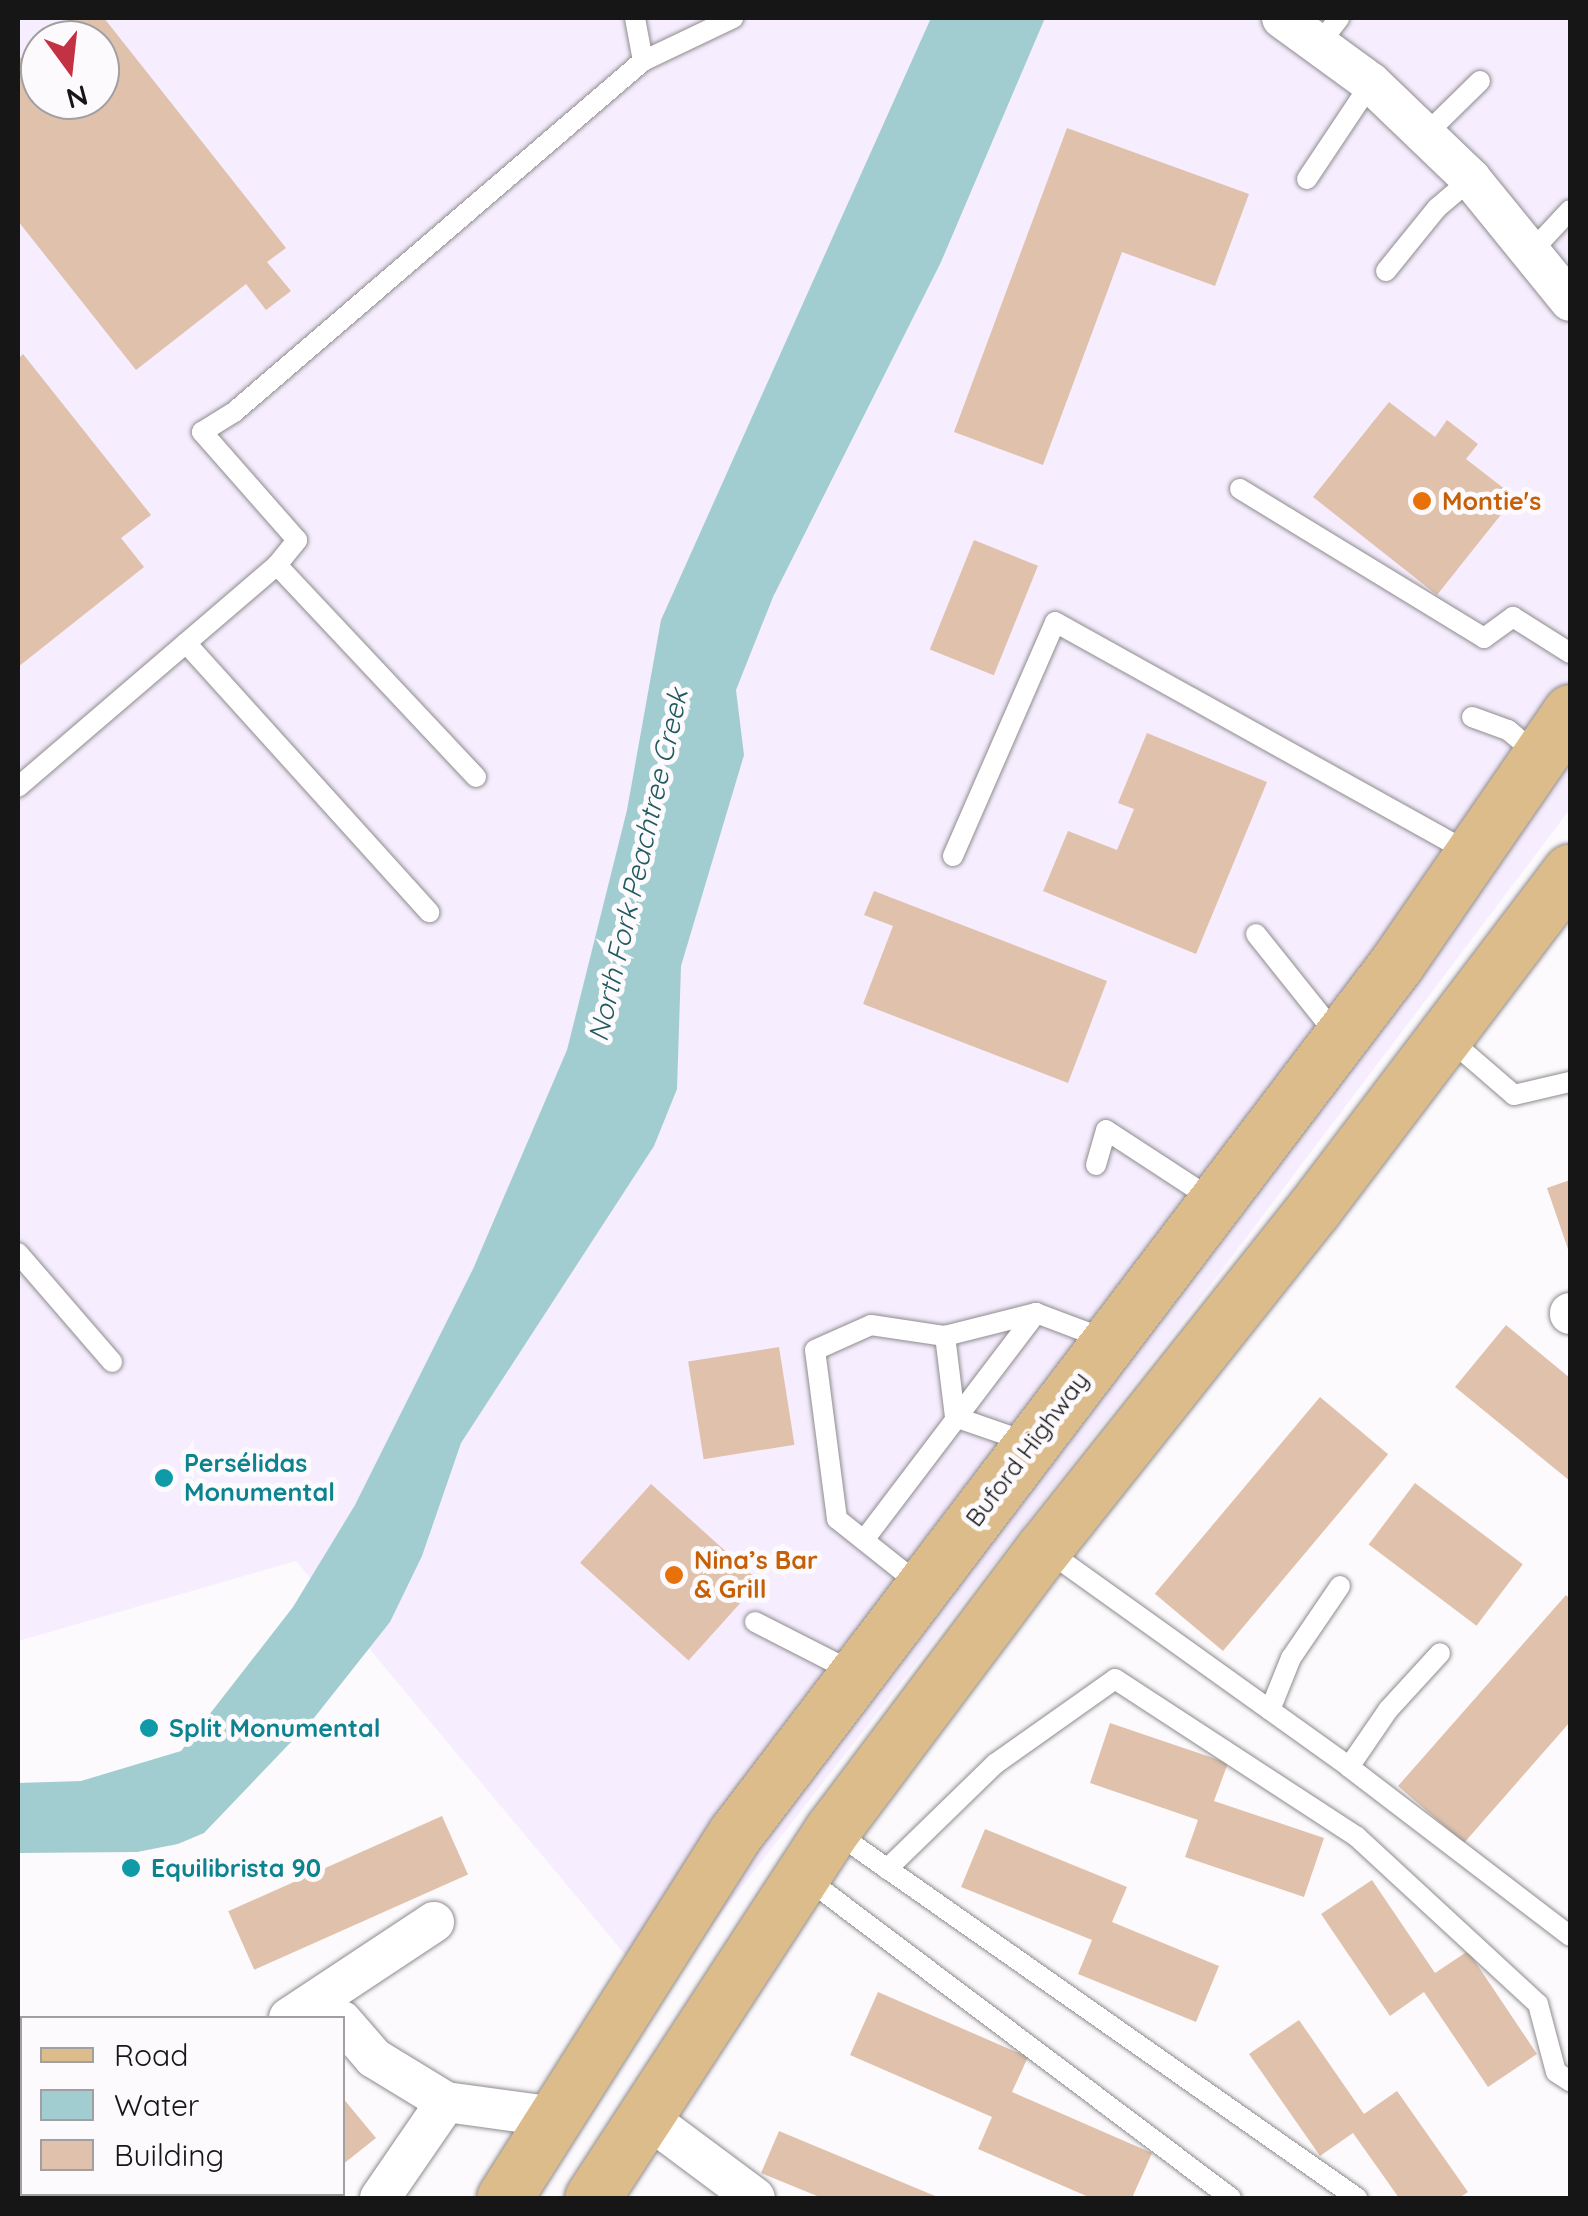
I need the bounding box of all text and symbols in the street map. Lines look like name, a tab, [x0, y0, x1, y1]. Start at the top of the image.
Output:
north arrow	[20, 20, 120, 120]
text: N	[63, 78, 92, 117]
place label: Montie's	[1442, 486, 1541, 516]
marker: Montie's	[1411, 490, 1433, 512]
water label: North Fork Peachtree Creek	[581, 686, 695, 1044]
street label: Buford Highway	[959, 1366, 1095, 1532]
place label: Persélidas Monumental	[184, 1449, 335, 1508]
marker: Persélidas Monumental	[153, 1467, 175, 1489]
place label: Nina’s Bar & Grill	[694, 1546, 818, 1605]
marker: Nina’s Bar & Grill	[663, 1564, 685, 1586]
place label: Split Monumental	[169, 1713, 381, 1743]
marker: Split Monumental	[138, 1717, 160, 1739]
place label: Equilibrista 90	[151, 1853, 321, 1883]
marker: Equilibrista 90	[120, 1857, 142, 1879]
legend	[20, 2016, 345, 2196]
text: Road	[114, 2036, 188, 2074]
text: Water	[114, 2086, 199, 2124]
text: Building	[114, 2136, 224, 2174]

